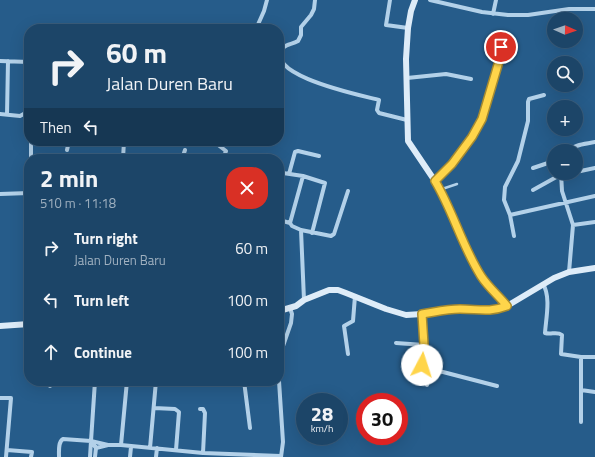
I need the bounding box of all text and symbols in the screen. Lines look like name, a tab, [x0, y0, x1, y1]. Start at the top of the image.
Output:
north arrow	[547, 12, 583, 48]
map controls	[547, 12, 583, 180]
pin	[484, 30, 518, 64]
text: 60 m	[106, 31, 167, 74]
icon: arrive	[490, 36, 512, 58]
icon: right	[40, 40, 92, 92]
button: search	[547, 56, 583, 92]
text: Jalan Duren Baru	[106, 70, 233, 97]
button: +	[547, 100, 583, 136]
text: Then	[40, 116, 72, 139]
icon: left	[80, 116, 102, 138]
button: −	[547, 144, 583, 180]
text: 2 min	[40, 160, 98, 196]
button: close	[226, 167, 268, 209]
text: 510 m · 11:18	[40, 193, 116, 213]
text: Turn right	[74, 227, 138, 250]
icon: right	[40, 237, 62, 259]
text: 60 m	[235, 237, 268, 260]
text: Jalan Duren Baru	[74, 250, 166, 270]
icon: left	[40, 289, 62, 311]
text: Turn left	[74, 289, 129, 312]
text: 100 m	[227, 289, 268, 312]
icon: ahead	[40, 341, 62, 363]
text: Continue	[74, 341, 132, 364]
text: 100 m	[227, 341, 268, 364]
position arrow	[401, 344, 443, 386]
speed limit sign: 30	[356, 393, 408, 445]
text: 28	[311, 398, 333, 429]
text: km/h	[311, 421, 333, 436]

